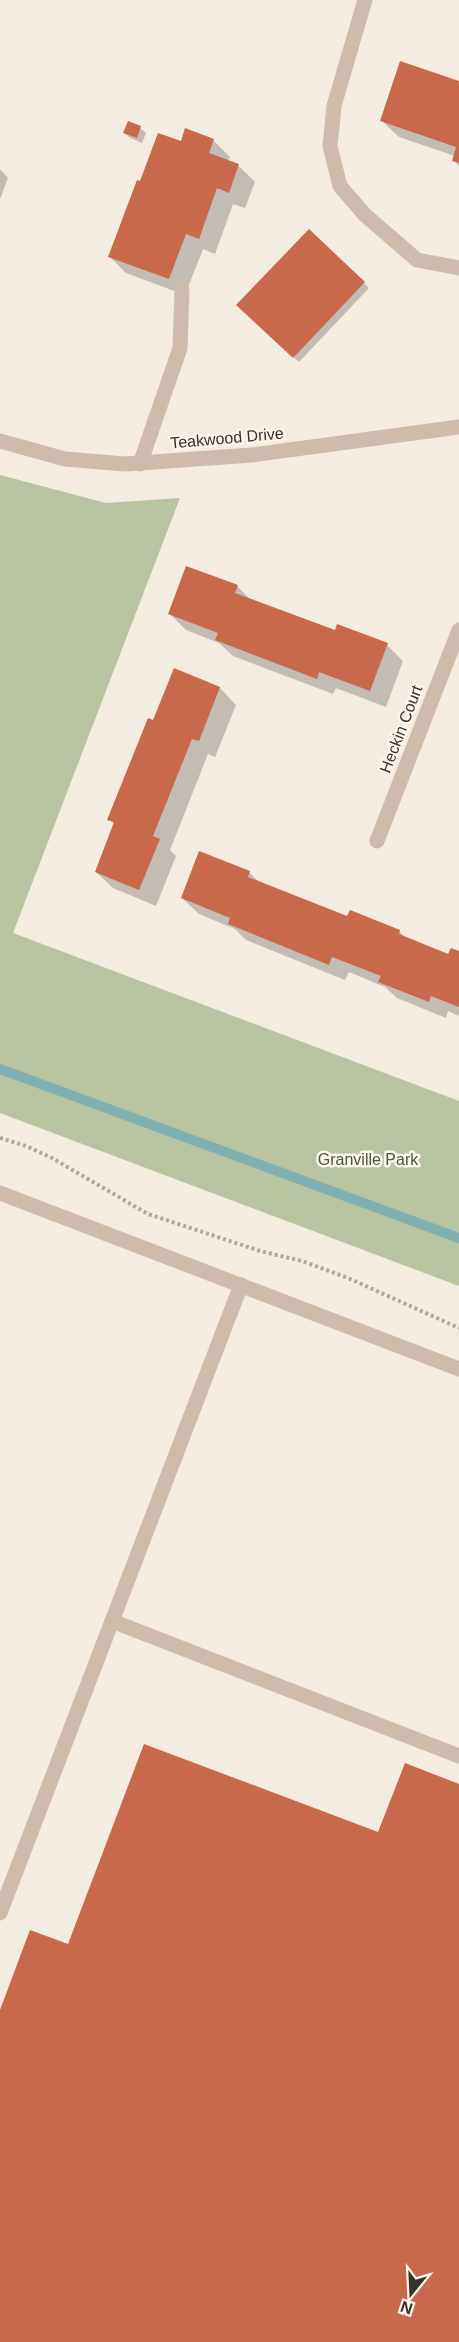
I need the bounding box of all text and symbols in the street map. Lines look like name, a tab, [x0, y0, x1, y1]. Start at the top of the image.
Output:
street label: Teakwood Drive	[170, 425, 285, 451]
street label: Heckin Court	[376, 682, 426, 775]
park label: Granville Park	[318, 1151, 419, 1168]
north arrow	[381, 2264, 441, 2324]
text: N	[398, 2298, 415, 2318]

